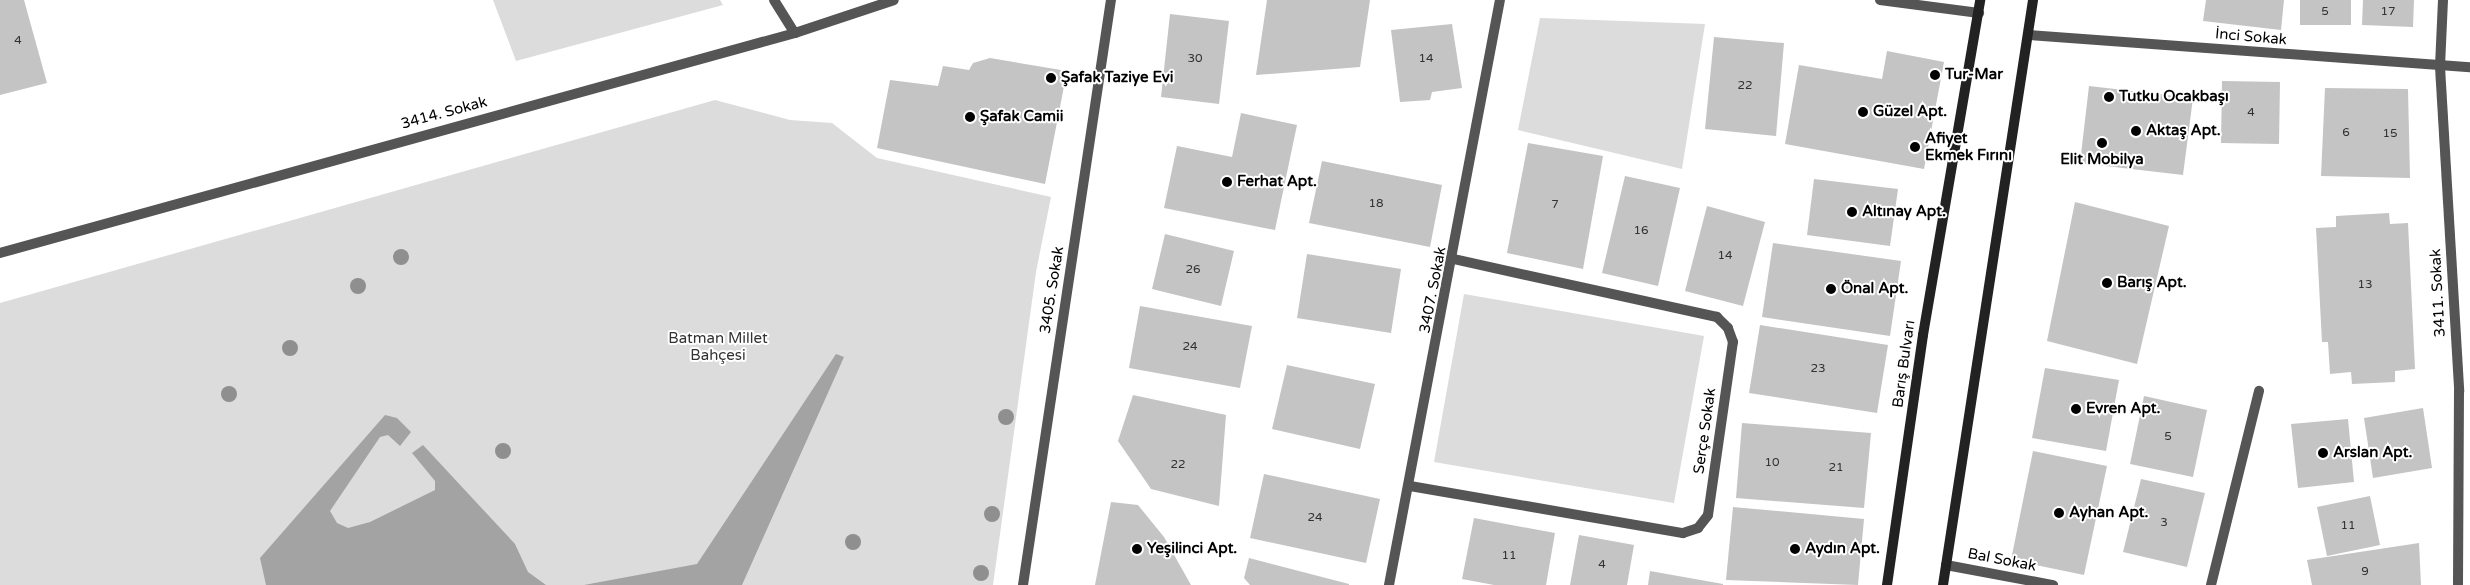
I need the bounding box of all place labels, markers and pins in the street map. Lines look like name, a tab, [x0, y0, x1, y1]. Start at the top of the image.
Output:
place label: Tur-Mar	[1945, 66, 2003, 84]
place label: Şafak Taziye Evi	[1061, 69, 1173, 87]
marker: Tur-Mar	[1929, 69, 1941, 81]
marker: Şafak Taziye Evi	[1045, 72, 1057, 84]
place label: Tutku Ocakbaşı	[2119, 88, 2229, 106]
marker: Tutku Ocakbaşı	[2103, 91, 2115, 103]
place label: Güzel Apt.	[1873, 103, 1947, 121]
marker: Güzel Apt.	[1857, 106, 1869, 118]
place label: Şafak Camii	[980, 108, 1064, 126]
marker: Şafak Camii	[964, 111, 976, 123]
place label: Aktaş Apt.	[2146, 122, 2221, 140]
marker: Aktaş Apt.	[2130, 125, 2142, 137]
place label: Afiyet Ekmek Fırını	[1925, 129, 2012, 164]
marker: Elit Mobilya	[2096, 137, 2108, 149]
marker: Afiyet Ekmek Fırını	[1909, 141, 1921, 153]
place label: Elit Mobilya	[2060, 151, 2144, 169]
place label: Ferhat Apt.	[1237, 173, 1317, 191]
marker: Ferhat Apt.	[1221, 176, 1233, 188]
place label: Altınay Apt.	[1862, 203, 1946, 221]
marker: Altınay Apt.	[1846, 206, 1858, 218]
place label: Barış Apt.	[2117, 274, 2187, 292]
marker: Barış Apt.	[2101, 277, 2113, 289]
place label: Önal Apt.	[1841, 280, 1908, 298]
marker: Önal Apt.	[1825, 283, 1837, 295]
place label: Evren Apt.	[2086, 400, 2160, 418]
marker: Evren Apt.	[2070, 403, 2082, 415]
place label: Arslan Apt.	[2333, 444, 2412, 462]
marker: Arslan Apt.	[2317, 447, 2329, 459]
place label: Ayhan Apt.	[2069, 504, 2148, 522]
marker: Ayhan Apt.	[2053, 507, 2065, 519]
place label: Yeşilinci Apt.	[1147, 540, 1237, 558]
place label: Aydın Apt.	[1805, 540, 1880, 558]
marker: Yeşilinci Apt.	[1131, 543, 1143, 555]
marker: Aydın Apt.	[1789, 543, 1801, 555]

